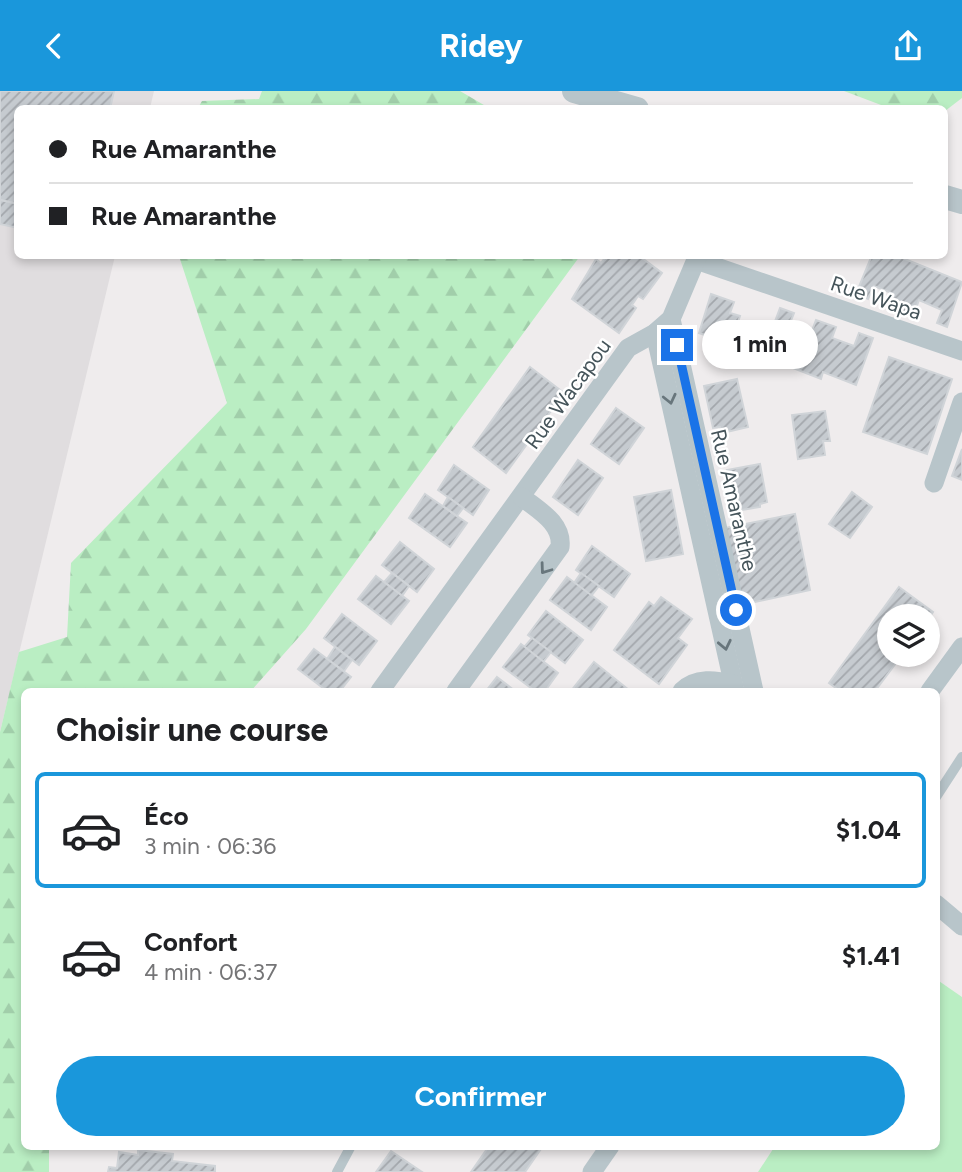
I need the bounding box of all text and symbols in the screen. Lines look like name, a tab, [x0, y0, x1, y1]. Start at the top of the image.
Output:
icon: back	[35, 27, 73, 65]
text: Ridey	[439, 27, 523, 65]
icon: share	[889, 27, 927, 65]
text: Rue Amaranthe	[91, 133, 276, 165]
text: Rue Amaranthe	[91, 200, 276, 232]
street label: Rue Wapa	[827, 270, 925, 325]
callout: 1 min	[702, 321, 817, 369]
route end	[661, 329, 693, 361]
text: 1 min	[733, 330, 787, 358]
street label: Rue Wacapou	[519, 334, 616, 454]
one-way arrow	[662, 393, 676, 405]
street label: Rue Amaranthe	[706, 426, 763, 573]
one-way arrow	[541, 561, 553, 574]
route start	[720, 594, 752, 626]
map controls	[877, 604, 940, 667]
button: layers	[877, 604, 940, 667]
one-way arrow	[716, 639, 731, 651]
text: Choisir une course	[56, 711, 328, 749]
icon: car	[60, 799, 123, 862]
text: Éco	[144, 800, 189, 832]
text: $1.04	[836, 814, 901, 846]
text: 3 min · 06:36	[144, 832, 276, 860]
icon: car	[60, 925, 123, 988]
text: Confort	[144, 926, 238, 958]
text: $1.41	[842, 940, 901, 972]
text: 4 min · 06:37	[144, 958, 277, 986]
button: Confirmer	[56, 1056, 905, 1136]

